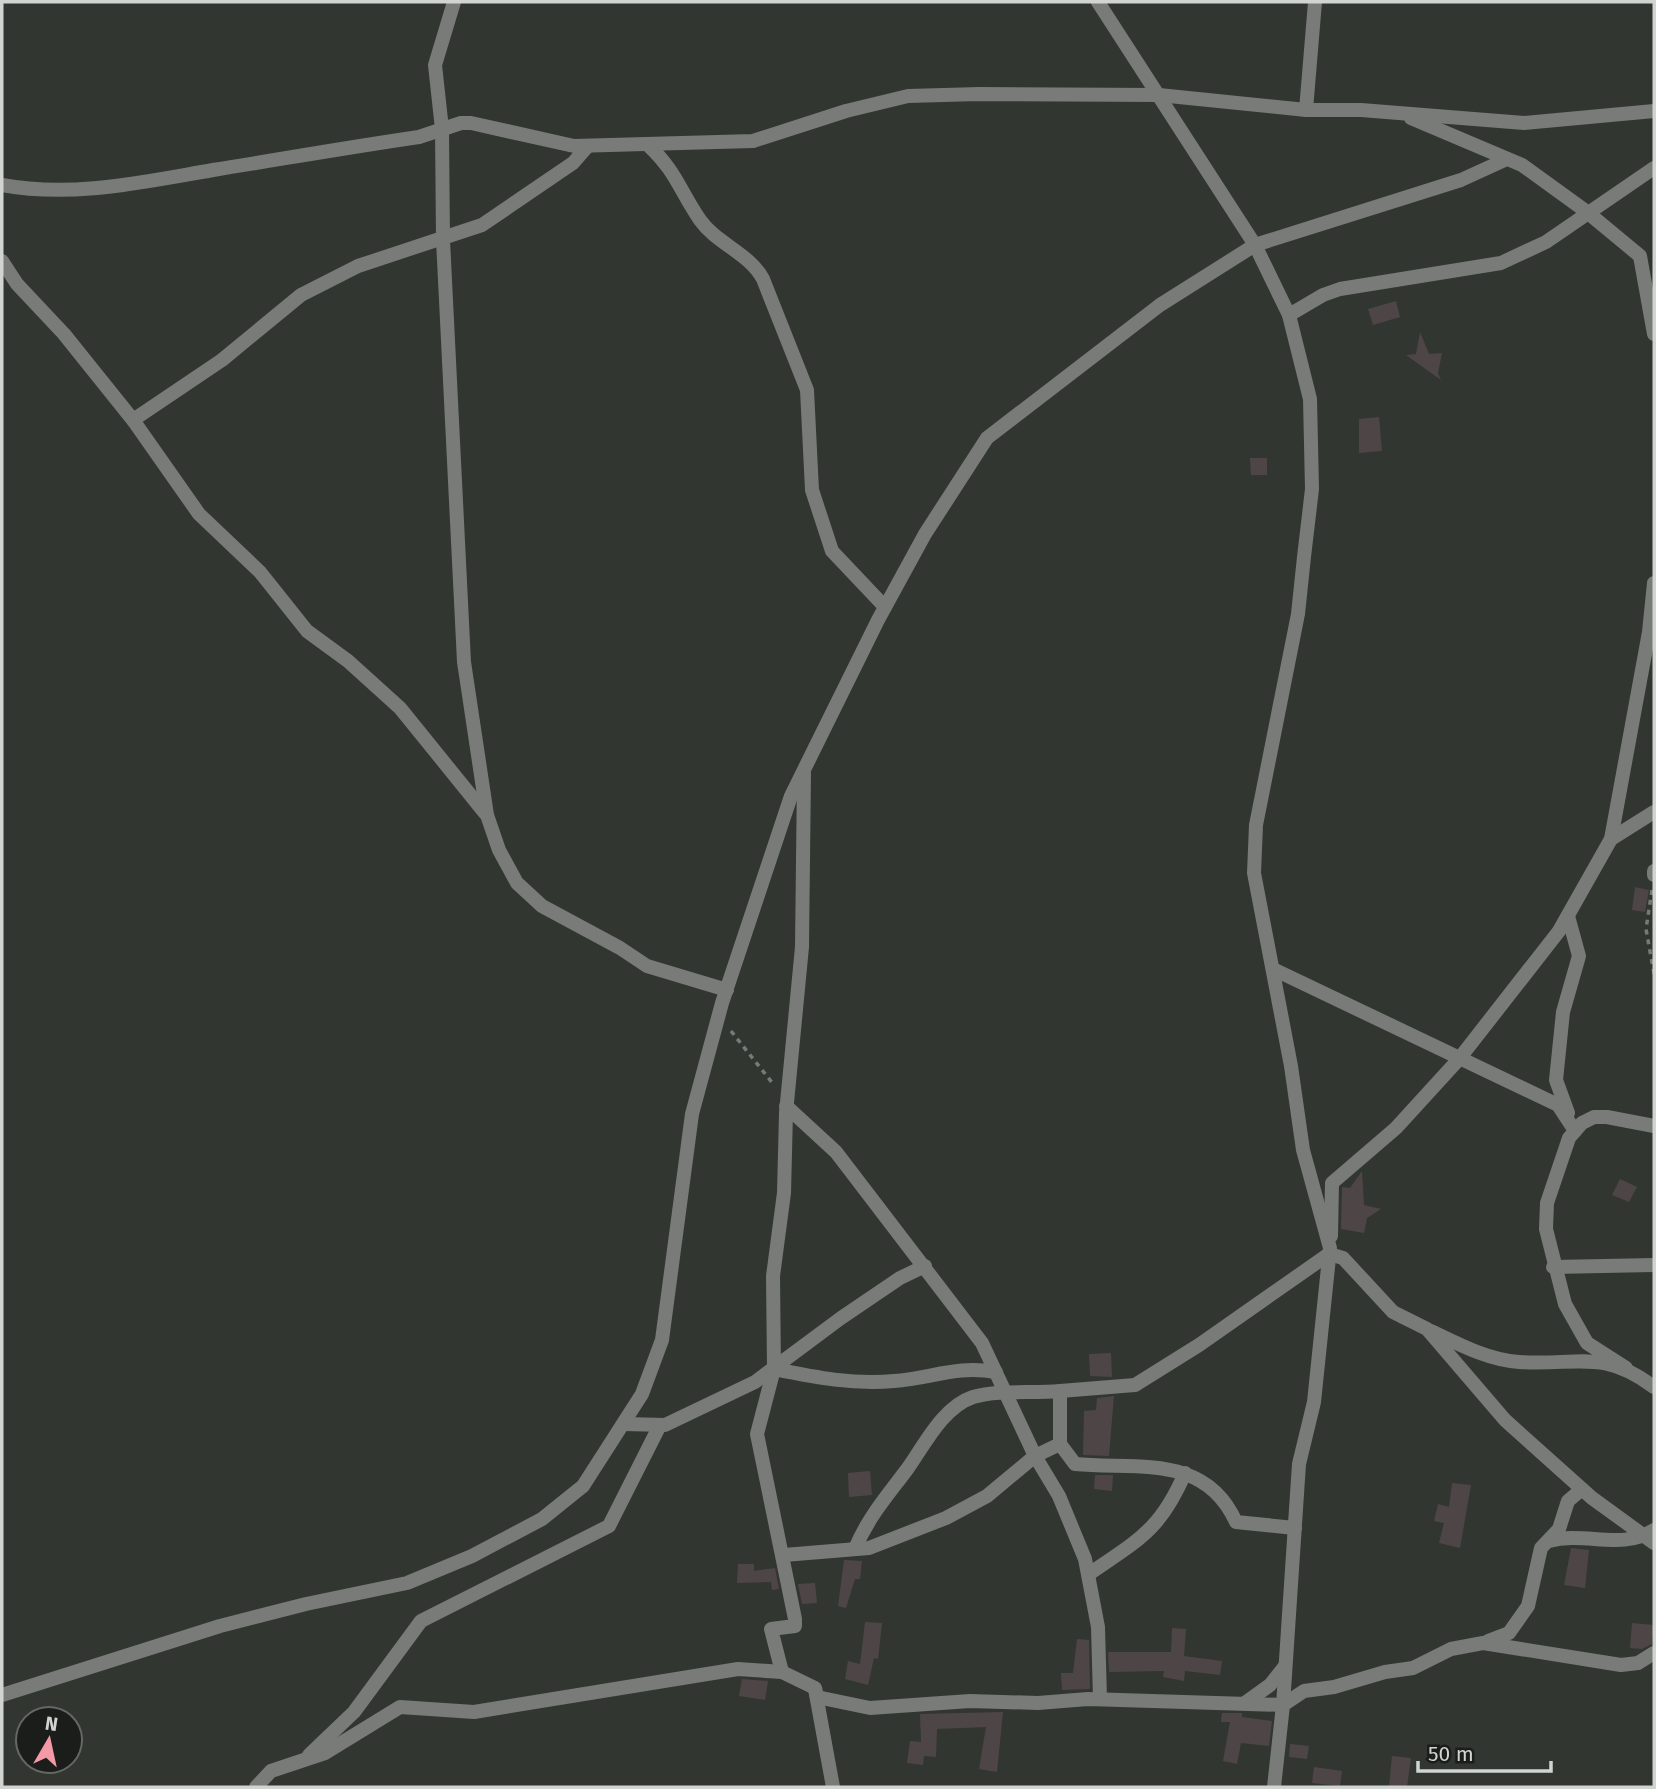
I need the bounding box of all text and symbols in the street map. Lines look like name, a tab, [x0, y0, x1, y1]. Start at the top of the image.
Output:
north arrow	[14, 1705, 84, 1775]
text: N	[44, 1711, 60, 1736]
scale bar	[1418, 1730, 1551, 1774]
text: 50 m	[1428, 1741, 1474, 1767]

